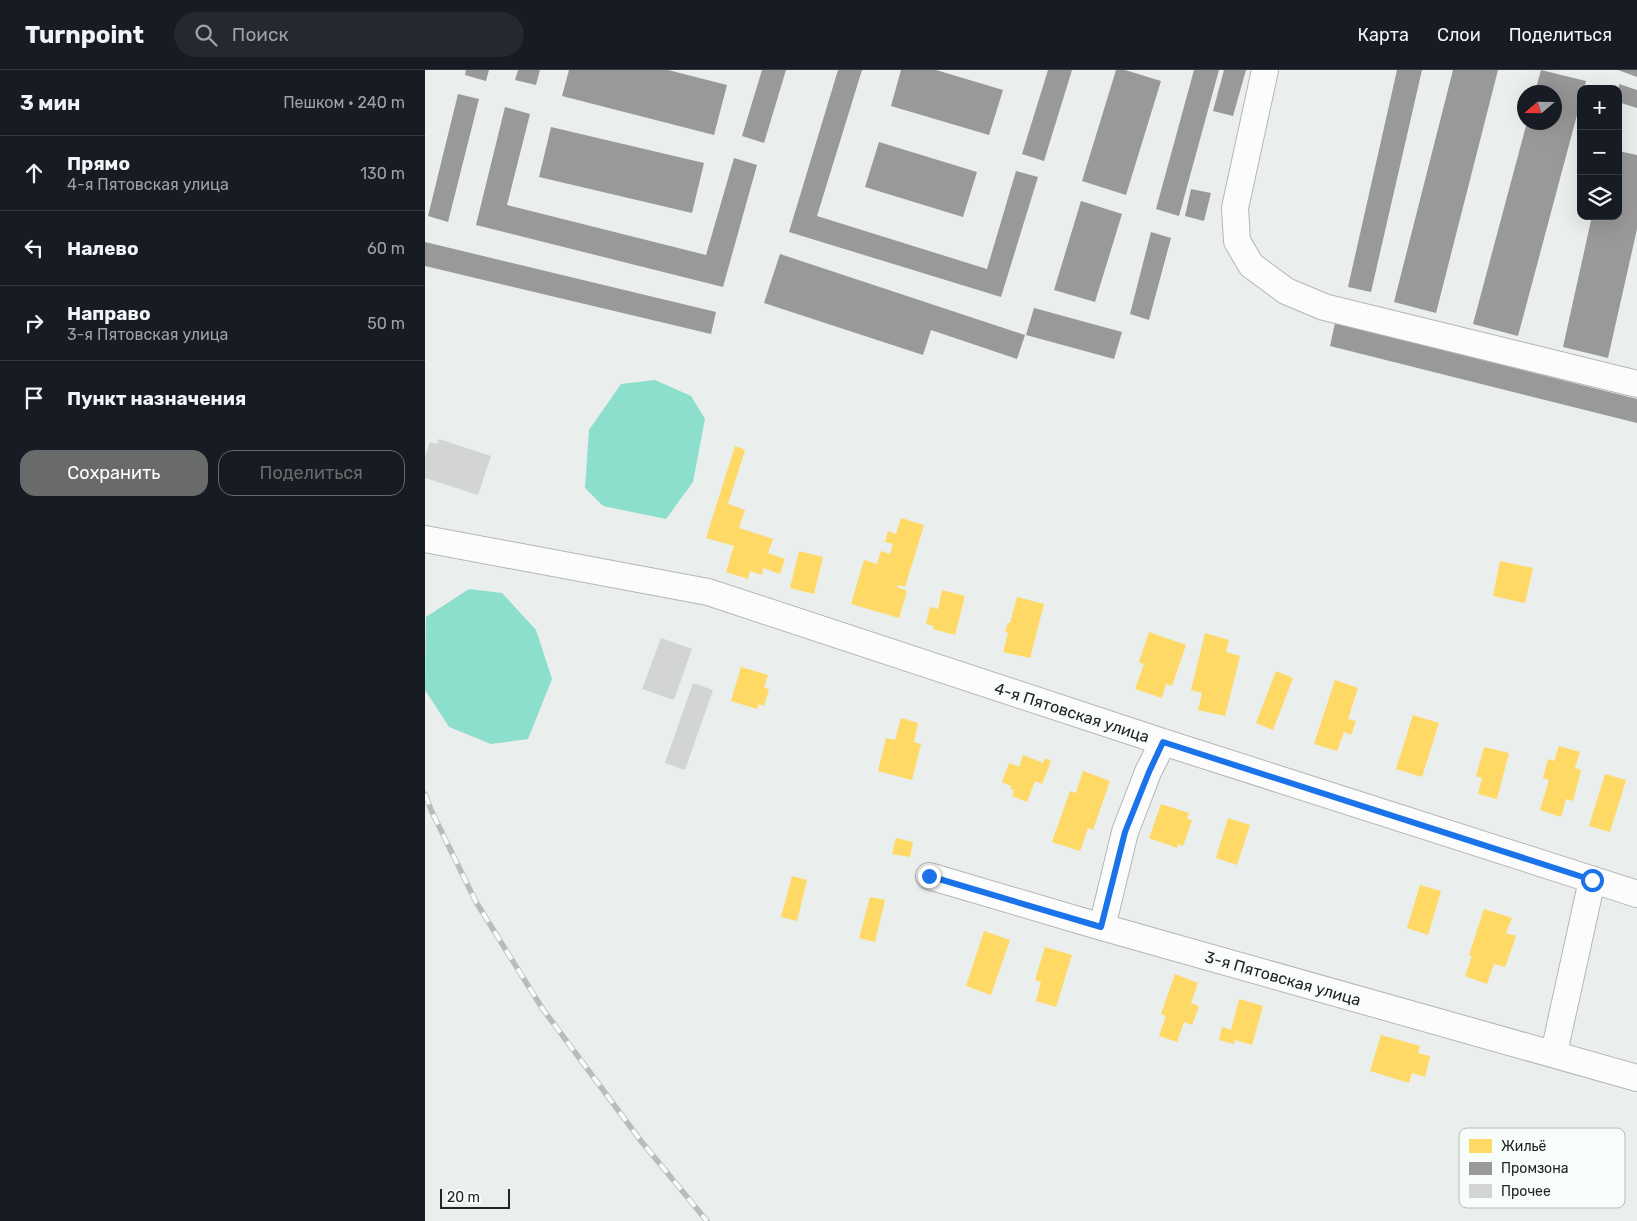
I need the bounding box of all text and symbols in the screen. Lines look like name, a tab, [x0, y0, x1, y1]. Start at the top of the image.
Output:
search box	[174, 12, 524, 57]
text: Turnpoint	[25, 21, 144, 49]
icon: search	[192, 21, 220, 49]
text: Поиск	[232, 23, 289, 46]
text: Карта	[1358, 24, 1409, 46]
text: Слои	[1437, 24, 1481, 46]
text: Поделиться	[1509, 24, 1612, 46]
north arrow	[1517, 85, 1562, 130]
map controls	[1577, 85, 1622, 220]
button: +	[1577, 85, 1622, 130]
text: 3 мин	[20, 90, 80, 115]
text: Пешком · 240 m	[283, 93, 405, 112]
button: −	[1577, 130, 1622, 175]
text: Прямо	[67, 152, 130, 175]
icon: ahead	[20, 159, 48, 187]
text: 130 m	[360, 164, 405, 183]
text: 4-я Пятовская улица	[67, 175, 229, 194]
button: layers	[1577, 175, 1622, 220]
icon: left	[20, 234, 48, 262]
text: Налево	[67, 237, 139, 260]
text: 60 m	[367, 239, 405, 258]
text: Направо	[67, 302, 151, 325]
icon: right	[20, 309, 48, 337]
text: 50 m	[367, 314, 405, 333]
text: 3-я Пятовская улица	[67, 325, 228, 344]
icon: arrive	[20, 384, 48, 412]
text: Пункт назначения	[67, 387, 246, 410]
button: Сохранить	[20, 450, 208, 496]
button: Поделиться	[218, 450, 405, 496]
street label: 4-я Пятовская улица	[992, 678, 1152, 746]
route end	[918, 865, 941, 888]
route start	[1581, 869, 1604, 892]
street label: 3-я Пятовская улица	[1203, 947, 1363, 1010]
legend	[1459, 1128, 1625, 1208]
text: Жильё	[1501, 1138, 1547, 1155]
text: Промзона	[1501, 1160, 1568, 1177]
text: Прочее	[1501, 1183, 1551, 1200]
scale bar	[440, 1186, 510, 1209]
text: 20 m	[447, 1189, 480, 1206]

